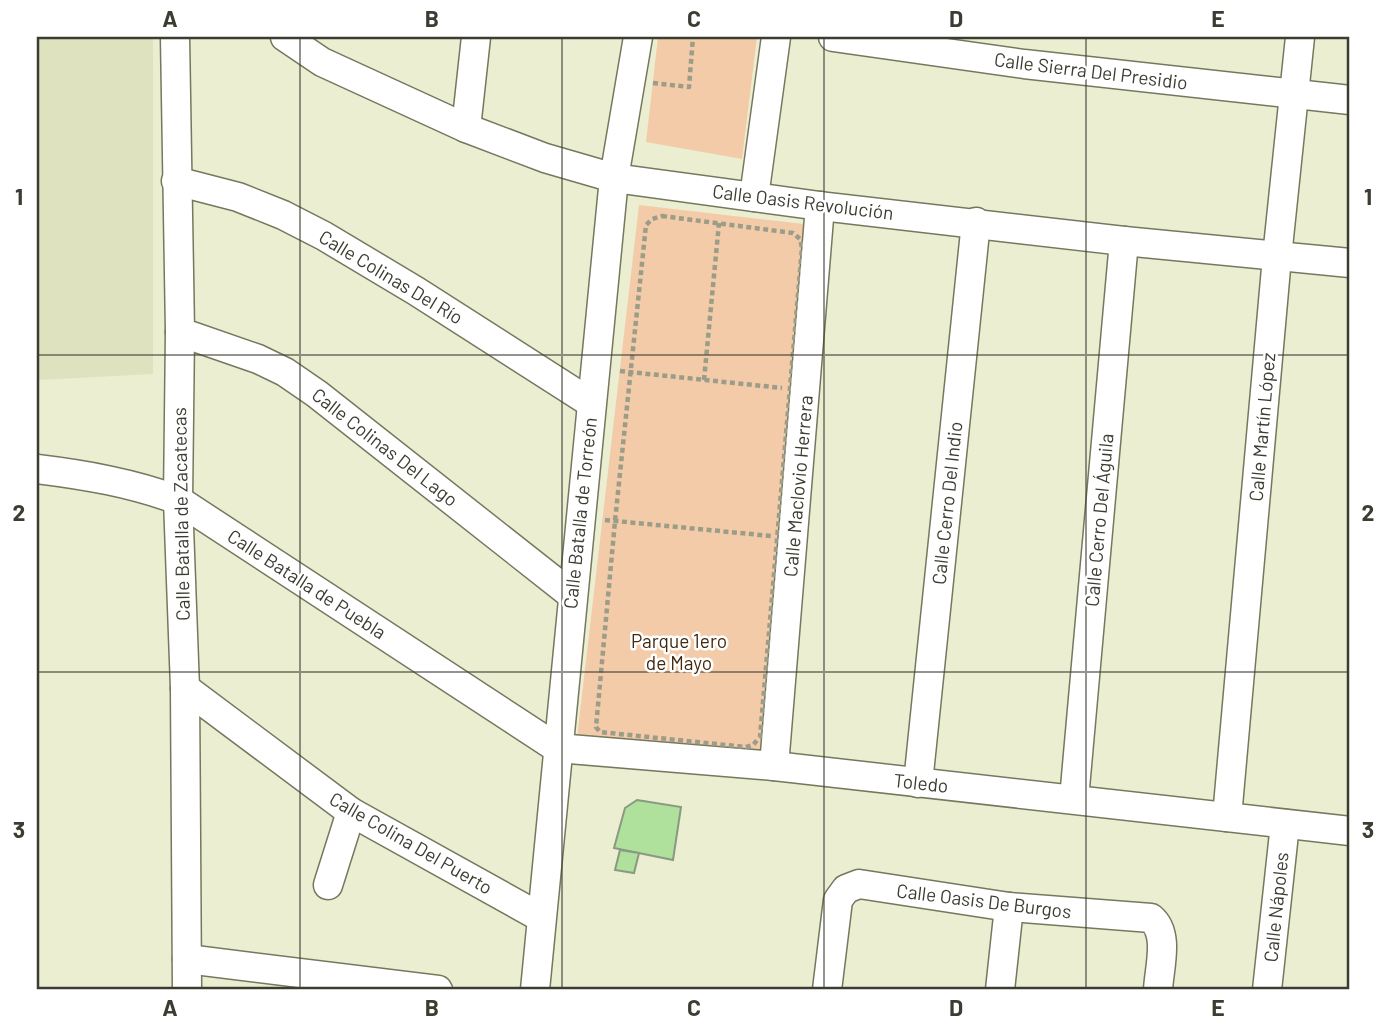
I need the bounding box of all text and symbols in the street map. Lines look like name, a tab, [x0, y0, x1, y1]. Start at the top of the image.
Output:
text: A	[162, 4, 178, 32]
text: B	[425, 4, 439, 32]
text: C	[687, 4, 701, 32]
text: D	[949, 4, 963, 32]
text: E	[1211, 4, 1225, 32]
street label: Calle Sierra Del Presidio	[993, 47, 1189, 94]
street label: Calle Oasis Revolución	[711, 179, 895, 224]
text: 1	[15, 182, 23, 210]
text: 1	[1364, 182, 1372, 210]
street label: Calle Colinas Del Río	[315, 225, 467, 329]
street label: Calle Martín López	[1244, 352, 1279, 502]
street label: Calle Colinas Del Lago	[308, 382, 463, 511]
street label: Calle Maclovio Herrera	[778, 394, 817, 578]
street label: Calle Batalla de Zacatecas	[167, 407, 194, 621]
street label: Calle Batalla de Torreón	[558, 416, 601, 610]
street label: Calle Cerro Del Indio	[926, 420, 967, 586]
street label: Calle Cerro Del Águila	[1079, 432, 1118, 608]
text: 2	[13, 498, 25, 526]
text: 2	[1362, 498, 1374, 526]
street label: Calle Batalla de Puebla	[224, 524, 391, 643]
park label: Parque 1ero de Mayo	[631, 629, 727, 674]
street label: Toledo	[892, 768, 950, 797]
street label: Calle Colina Del Puerto	[326, 787, 497, 899]
text: 3	[13, 815, 25, 843]
text: 3	[1362, 815, 1374, 843]
street label: Calle Nápoles	[1258, 851, 1293, 963]
street label: Calle Oasis De Burgos	[895, 878, 1073, 923]
text: A	[162, 993, 178, 1021]
text: B	[425, 993, 439, 1021]
text: C	[687, 993, 701, 1021]
text: D	[949, 993, 963, 1021]
text: E	[1211, 993, 1225, 1021]

